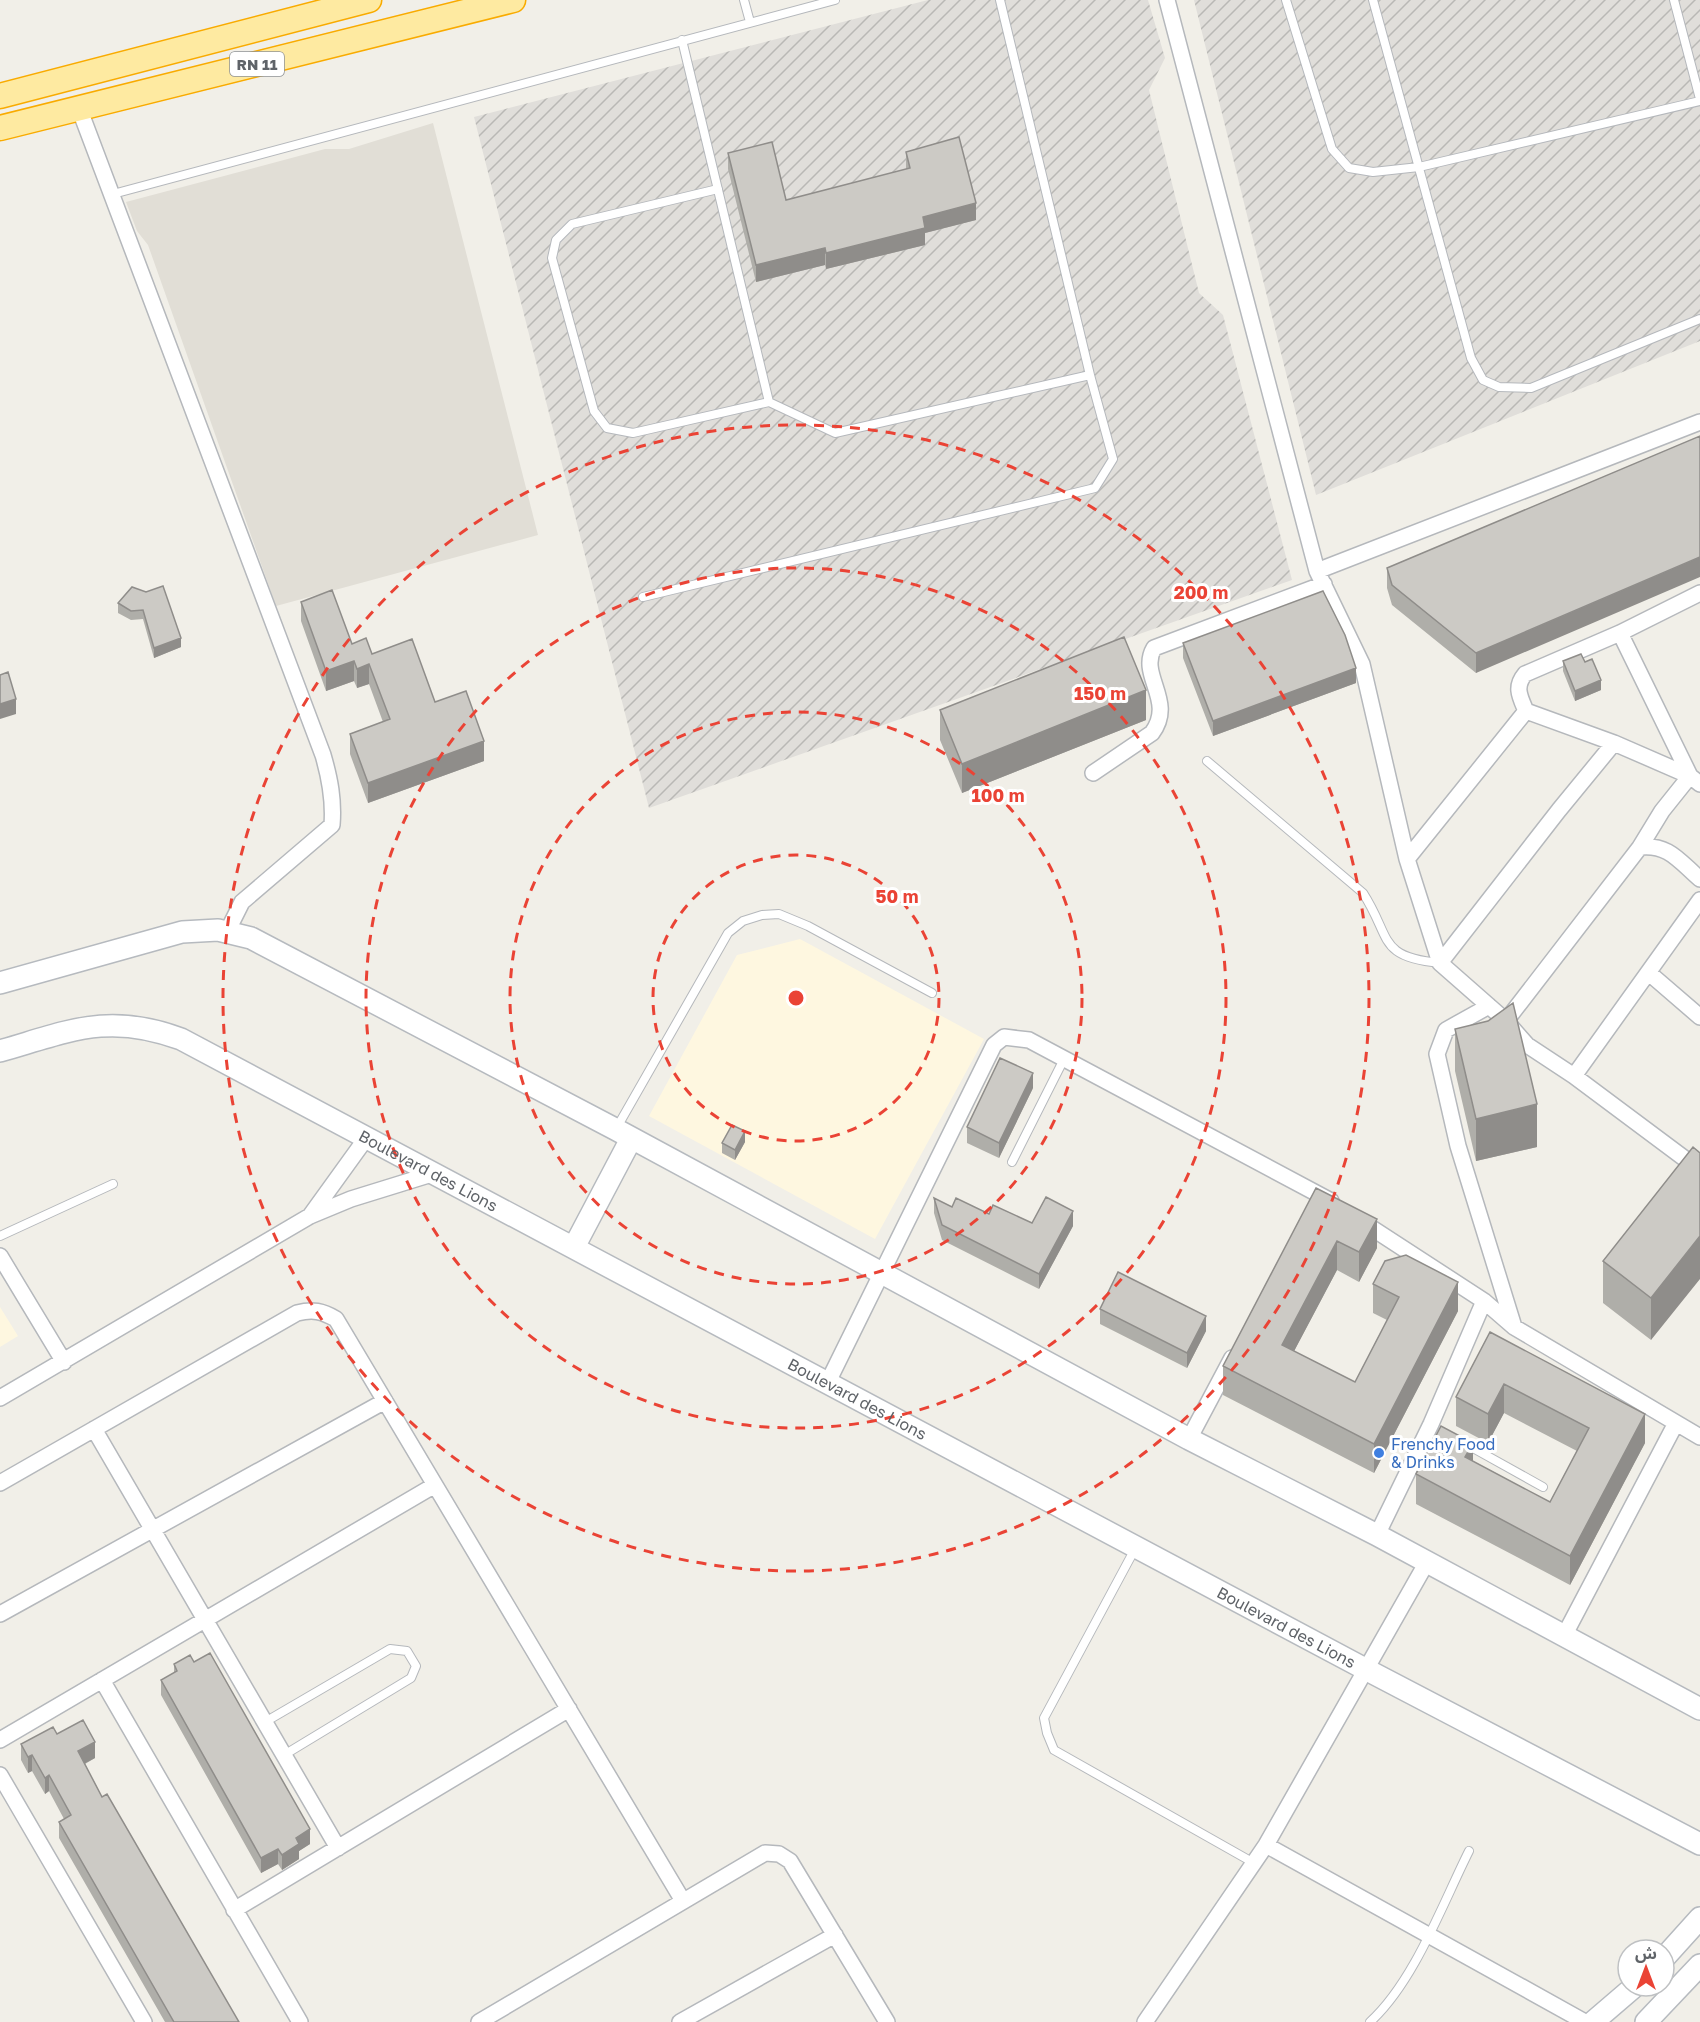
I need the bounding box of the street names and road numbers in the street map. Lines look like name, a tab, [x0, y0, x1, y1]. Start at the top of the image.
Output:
road number: RN 11	[230, 52, 284, 76]
street label: Boulevard des Lions	[355, 1125, 501, 1216]
street label: Boulevard des Lions	[784, 1354, 930, 1444]
street label: Boulevard des Lions	[1214, 1582, 1359, 1672]

